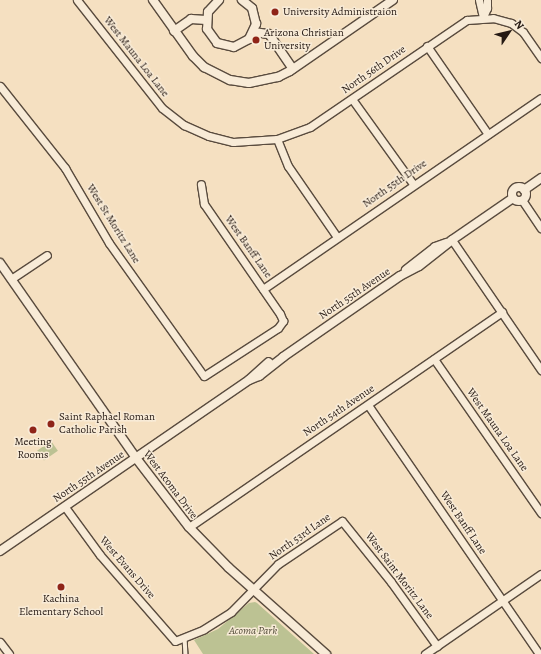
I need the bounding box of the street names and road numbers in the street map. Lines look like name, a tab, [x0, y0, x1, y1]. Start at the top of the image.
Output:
street label: West Mauna Loa Lane	[101, 14, 171, 100]
street label: North 56th Drive	[339, 43, 409, 97]
street label: North 55th Drive	[361, 157, 429, 211]
street label: West St Moritz Lane	[83, 182, 143, 266]
street label: West Banff Lane	[222, 213, 274, 281]
street label: North 55th Avenue	[317, 265, 393, 323]
street label: North 54th Avenue	[301, 382, 377, 440]
street label: West Mauna Loa Lane	[463, 386, 531, 474]
street label: North 55th Avenue	[51, 448, 127, 506]
street label: West Acoma Drive	[140, 448, 200, 522]
street label: West Banff Lane	[437, 489, 489, 557]
street label: North 53rd Lane	[267, 511, 333, 563]
street label: West Saint Moritz Lane	[362, 530, 436, 622]
street label: West Evans Drive	[96, 534, 158, 602]

